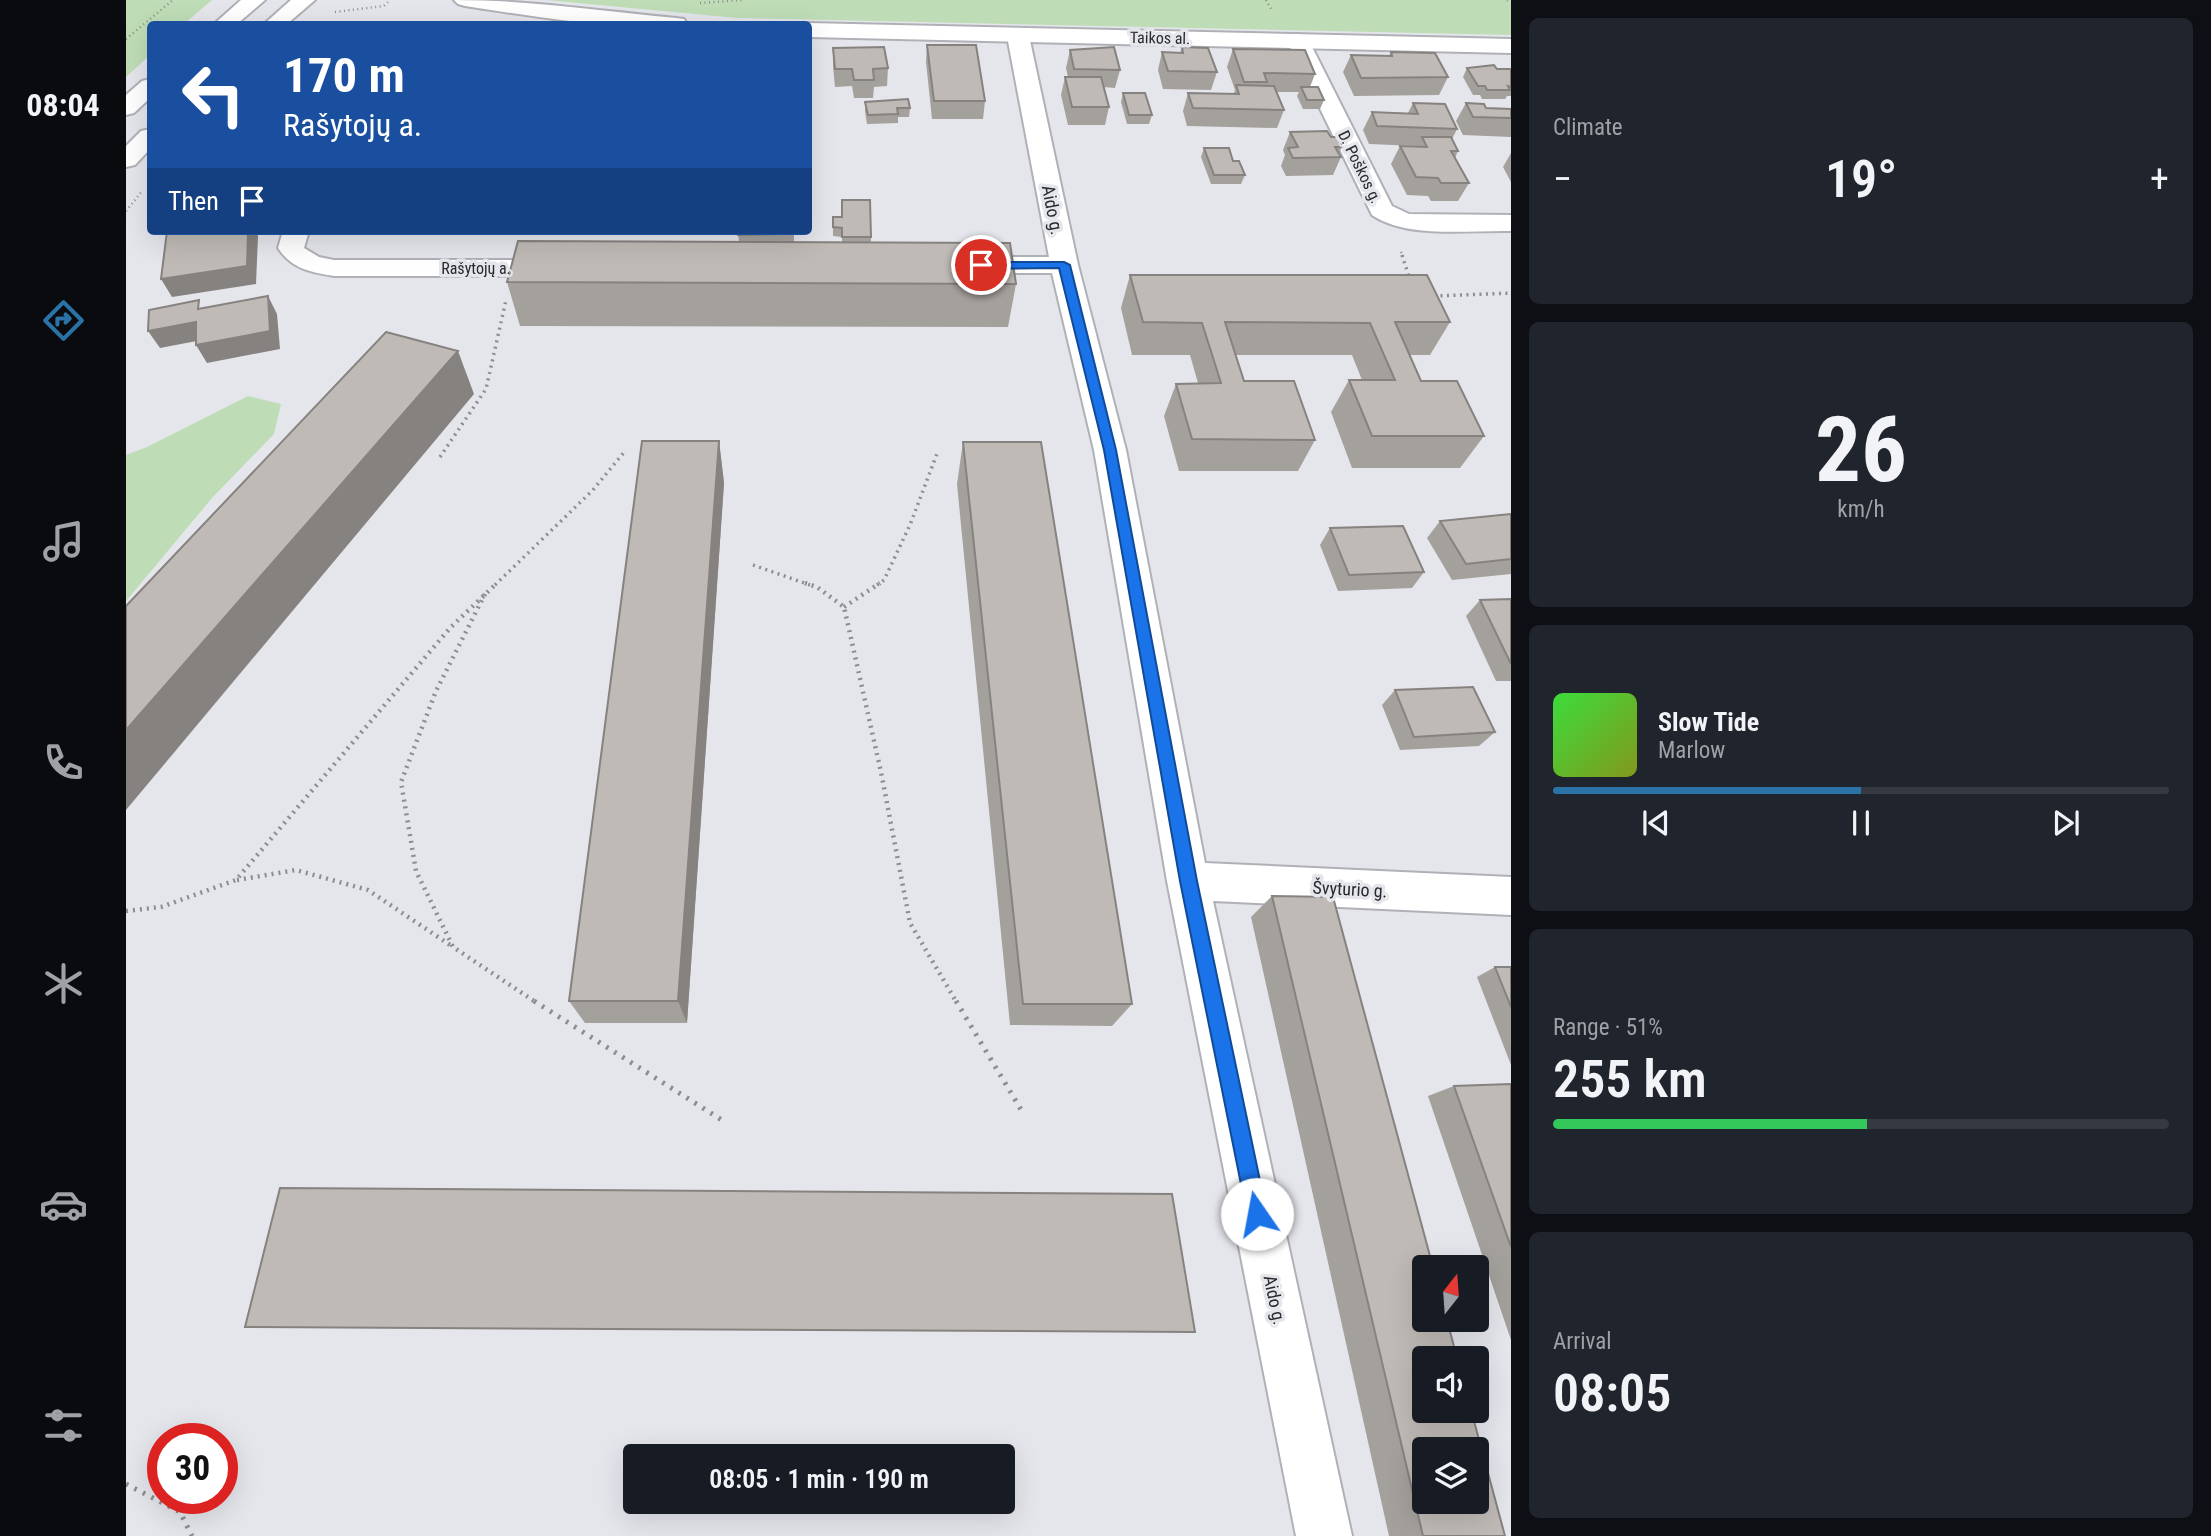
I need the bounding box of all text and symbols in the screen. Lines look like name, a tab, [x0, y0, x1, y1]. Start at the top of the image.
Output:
street label: Taikos al.	[1130, 28, 1190, 48]
text: 170 m	[283, 47, 405, 104]
icon: left	[168, 49, 259, 140]
text: 08:04	[26, 86, 100, 124]
text: Rašytojų a.	[283, 106, 422, 144]
text: Climate	[1553, 114, 1623, 141]
street label: D. Poškos g.	[1334, 127, 1386, 207]
text: 19°	[1825, 149, 1897, 210]
text: −	[1553, 157, 1572, 201]
text: +	[2150, 157, 2169, 201]
icon: arrive	[233, 182, 271, 220]
street label: Aido g.	[1038, 183, 1068, 237]
text: Then	[168, 186, 219, 216]
pin	[951, 235, 1011, 295]
icon: arrive	[962, 246, 1000, 284]
street label: Rašytojų a.	[441, 259, 511, 278]
icon: directions	[39, 296, 88, 345]
text: 26	[1815, 397, 1907, 503]
text: km/h	[1837, 496, 1885, 523]
icon: music	[39, 517, 88, 566]
text: Slow Tide	[1658, 707, 1759, 737]
text: Marlow	[1658, 737, 1725, 764]
icon: phone	[39, 738, 88, 787]
icon: previous	[1637, 804, 1675, 842]
icon: pause	[1842, 804, 1880, 842]
icon: next	[2047, 804, 2085, 842]
street label: Švyturio g.	[1312, 877, 1388, 901]
icon: climate	[39, 959, 88, 1008]
text: Range · 51%	[1553, 1014, 1663, 1041]
text: 255 km	[1553, 1049, 1707, 1110]
position arrow	[1220, 1177, 1294, 1251]
icon: car	[39, 1180, 88, 1229]
north arrow	[1412, 1255, 1489, 1332]
map controls	[1412, 1255, 1489, 1514]
street label: Aido g.	[1260, 1273, 1290, 1327]
text: Arrival	[1553, 1328, 1612, 1355]
button: sound	[1412, 1346, 1489, 1423]
text: 08:05	[1553, 1363, 1671, 1424]
icon: filters	[39, 1401, 88, 1450]
speed limit sign: 30	[147, 1423, 238, 1514]
button: layers	[1412, 1437, 1489, 1514]
text: 08:05 · 1 min · 190 m	[709, 1464, 929, 1494]

